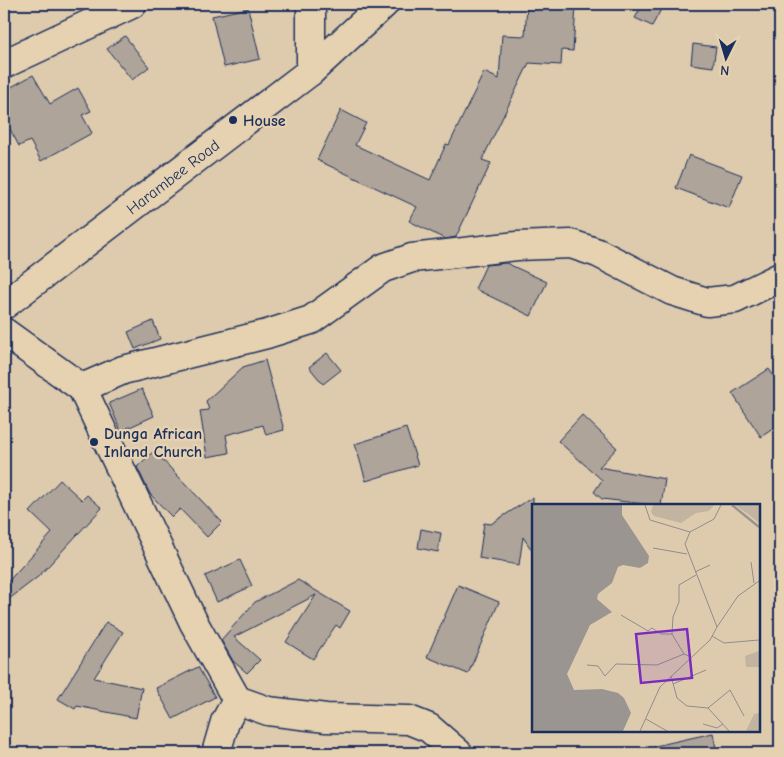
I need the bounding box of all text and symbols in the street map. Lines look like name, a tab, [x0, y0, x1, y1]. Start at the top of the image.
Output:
north arrow	[702, 32, 752, 82]
text: N	[720, 62, 730, 79]
place label: House	[243, 112, 286, 130]
marker: House	[227, 114, 239, 126]
street label: Harambee Road	[123, 136, 223, 218]
place label: Dunga African Inland Church	[104, 425, 202, 461]
marker: Dunga African Inland Church	[88, 436, 100, 448]
inset map	[532, 504, 759, 732]

